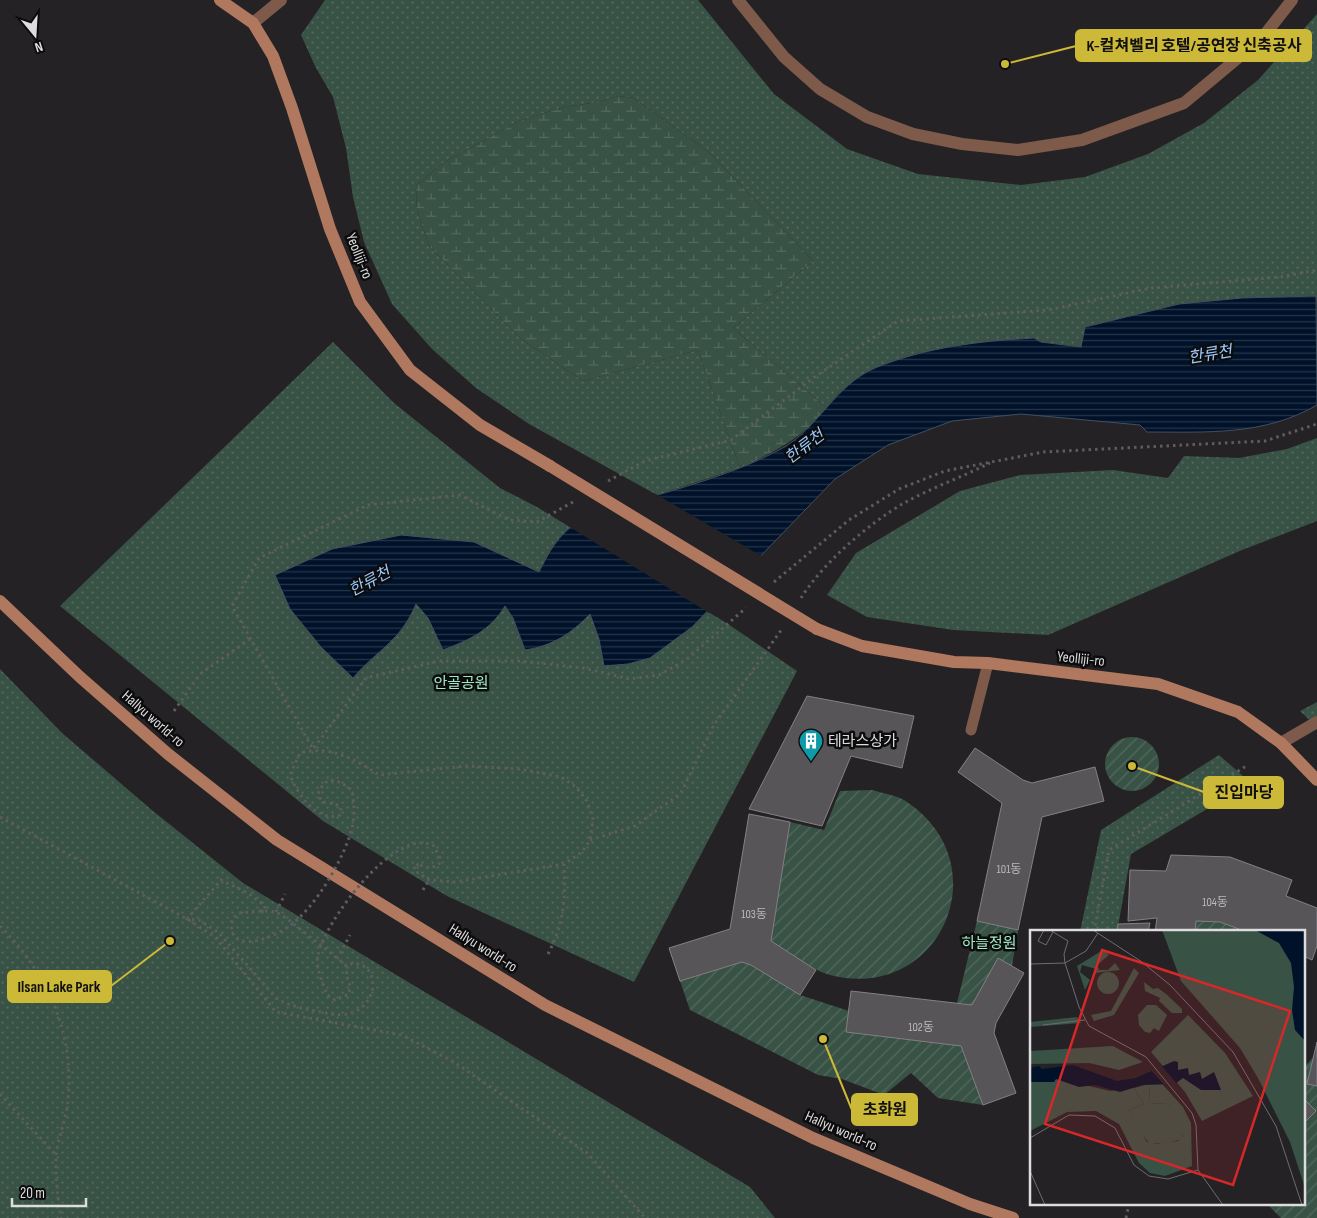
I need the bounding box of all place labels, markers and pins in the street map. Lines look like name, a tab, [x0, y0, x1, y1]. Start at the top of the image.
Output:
callout: K-컬쳐벨리 호텔/공연장 신축공사	[1076, 30, 1311, 61]
building icon: 테라스상가	[798, 728, 824, 762]
place label: 테라스상가	[828, 732, 897, 751]
callout: 진입마당	[1204, 777, 1283, 808]
callout: Ilsan Lake Park	[8, 971, 111, 1002]
callout: 초화원	[852, 1094, 917, 1125]

